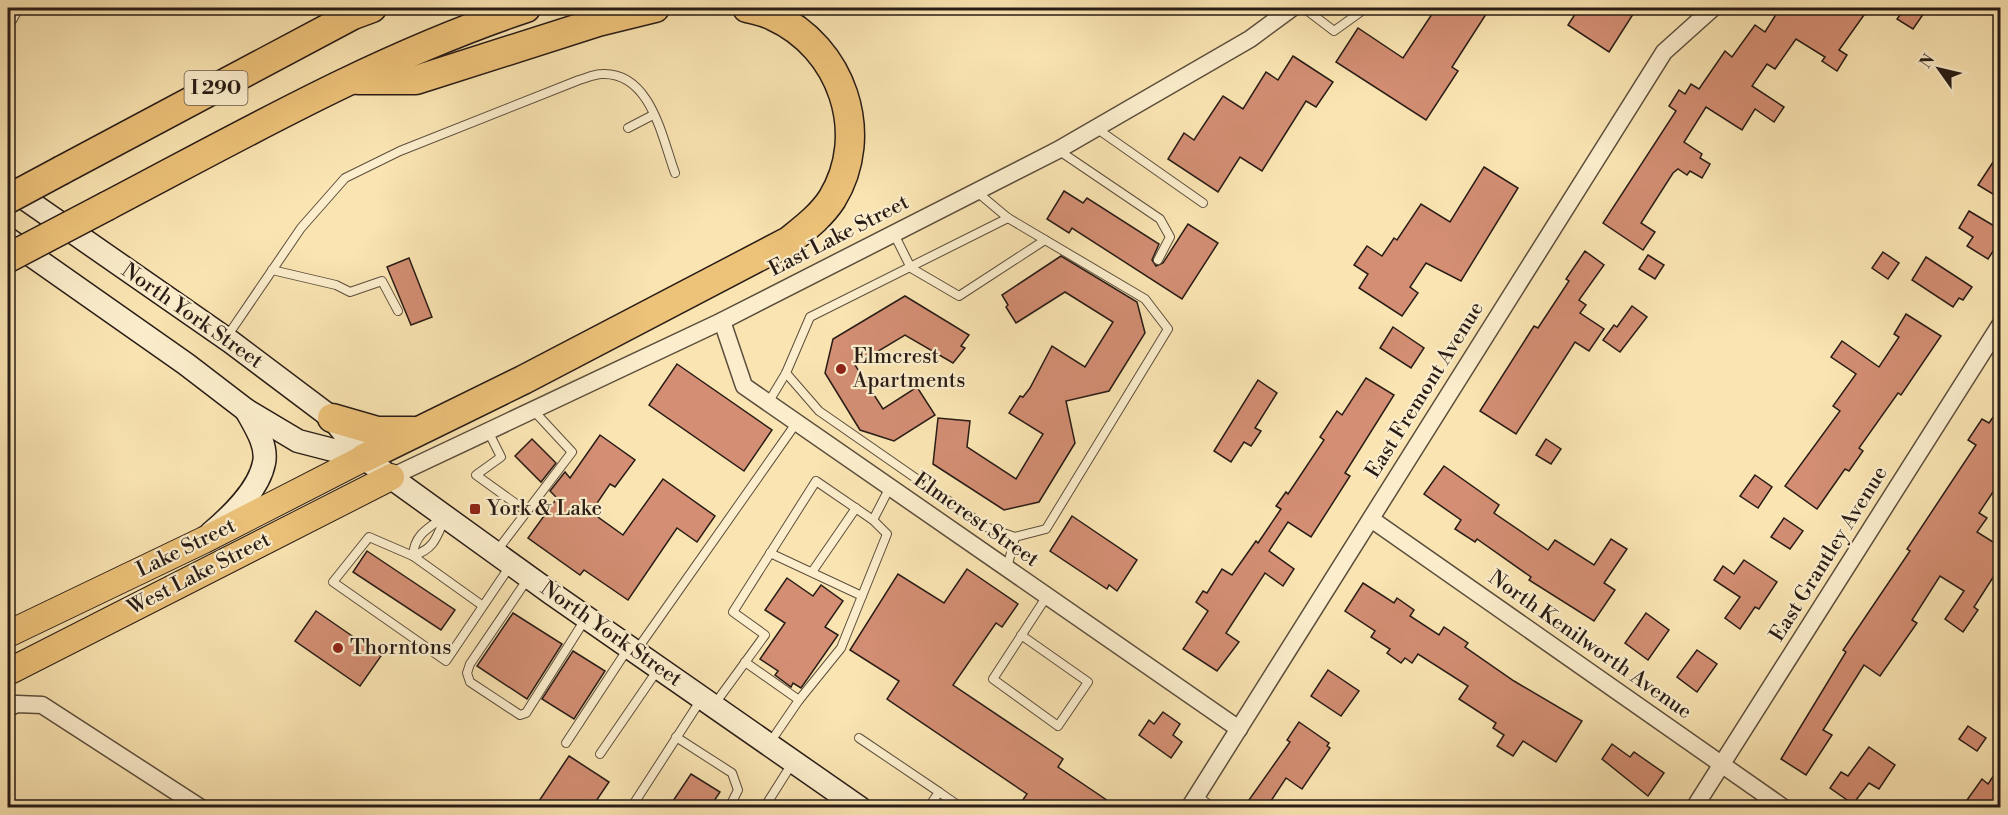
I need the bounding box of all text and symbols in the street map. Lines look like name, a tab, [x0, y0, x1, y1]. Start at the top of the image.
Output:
north arrow	[1909, 39, 1969, 99]
text: N	[1916, 50, 1939, 72]
road number: I 290	[184, 71, 248, 105]
street label: East Lake Street	[765, 189, 914, 282]
street label: North York Street	[116, 258, 268, 375]
street label: East Fremont Avenue	[1360, 297, 1490, 483]
place label: Elmcrest Apartments	[852, 344, 965, 394]
marker: Elmcrest Apartments	[834, 362, 848, 376]
street label: East Grantley Avenue	[1764, 461, 1894, 647]
street label: Elmcrest Street	[908, 467, 1044, 573]
place label: York & Lake	[486, 496, 602, 522]
marker: York & Lake	[468, 502, 482, 516]
street label: Lake Street	[132, 513, 240, 583]
street label: West Lake Street	[122, 527, 275, 622]
street label: North Kenilworth Avenue	[1483, 565, 1697, 725]
street label: North York Street	[535, 576, 687, 693]
place label: Thorntons	[350, 635, 451, 661]
marker: Thorntons	[331, 641, 345, 655]

